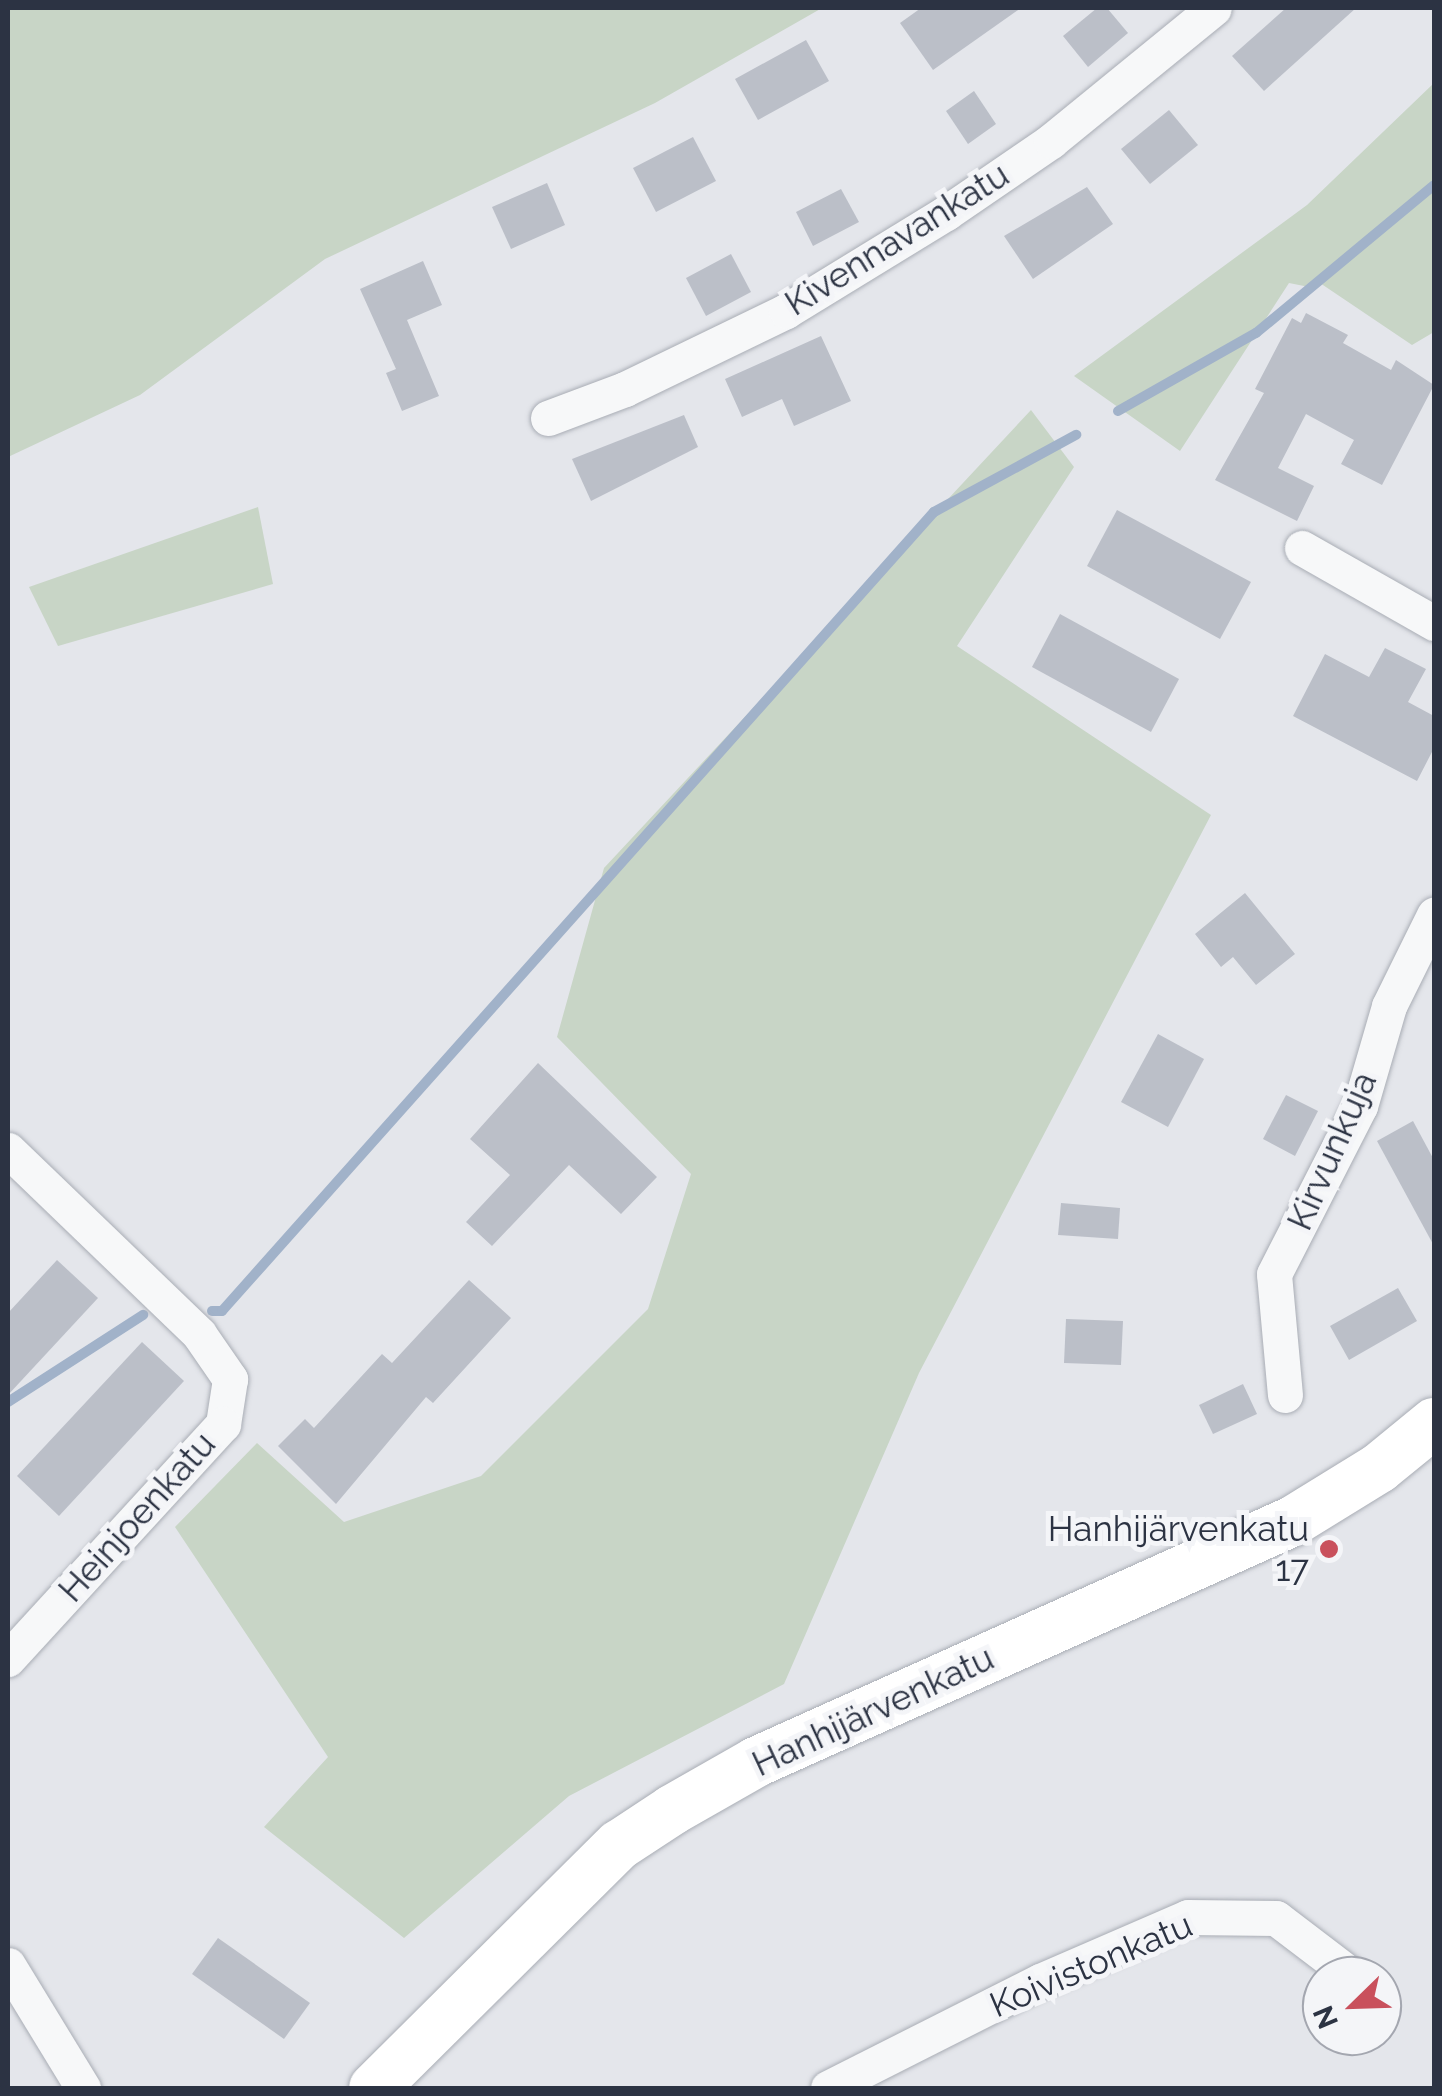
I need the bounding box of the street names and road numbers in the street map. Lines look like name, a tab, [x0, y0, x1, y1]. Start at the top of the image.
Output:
street label: Kivennavankatu	[777, 153, 1017, 325]
street label: Kirvunkuja	[1279, 1065, 1385, 1237]
street label: Heinjoenkatu	[50, 1424, 224, 1610]
street label: Hanhijärvenkatu	[746, 1637, 1000, 1785]
street label: Koivistonkatu	[984, 1904, 1198, 2026]

